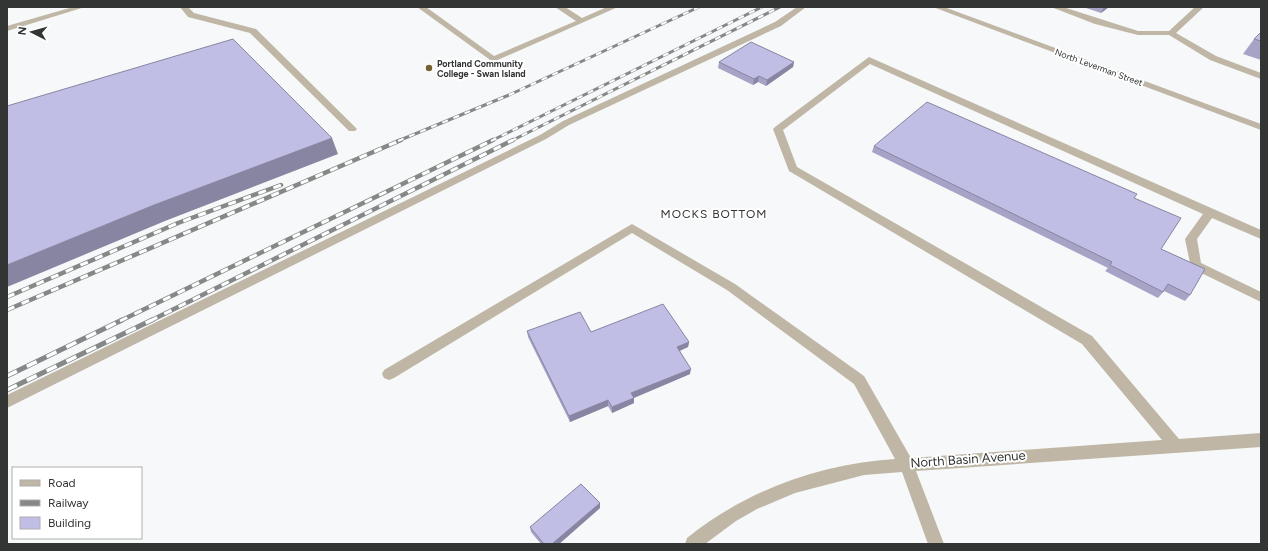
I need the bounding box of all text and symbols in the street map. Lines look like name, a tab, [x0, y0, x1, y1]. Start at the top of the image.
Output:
north arrow	[12, 12, 52, 52]
text: N	[16, 26, 29, 36]
street label: North Leverman Street	[1054, 46, 1145, 88]
place label: Portland Community College - Swan Island	[437, 58, 526, 79]
marker: Portland Community College - Swan Island	[424, 63, 434, 73]
district label: MOCKS BOTTOM	[660, 207, 768, 221]
street label: North Basin Avenue	[910, 447, 1026, 471]
legend	[12, 467, 142, 539]
text: Road	[48, 476, 76, 490]
text: Railway	[48, 496, 89, 510]
text: Building	[48, 516, 91, 530]

